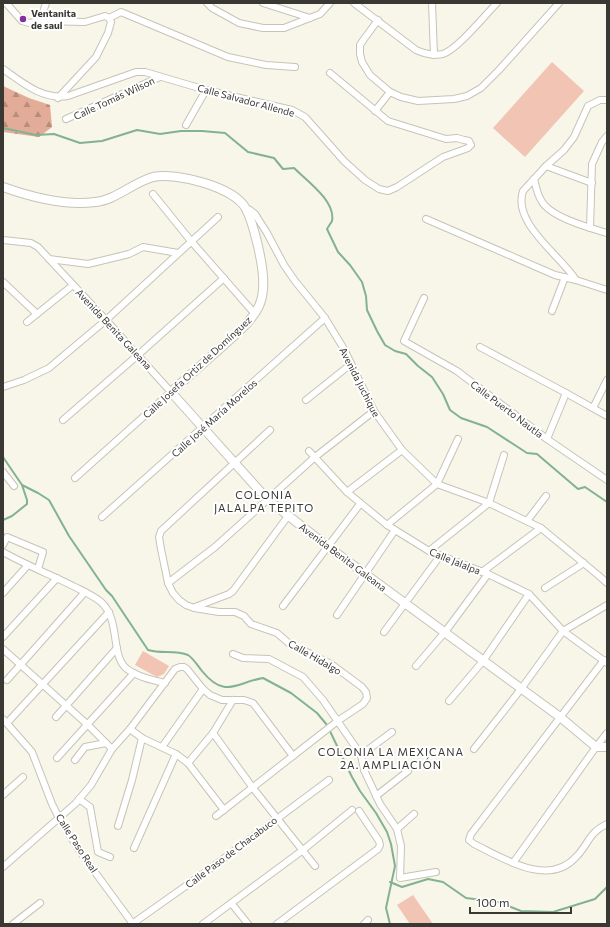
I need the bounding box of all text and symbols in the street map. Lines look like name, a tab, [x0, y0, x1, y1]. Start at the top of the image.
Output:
place label: Ventanita de saul	[31, 7, 76, 31]
marker: Ventanita de saul	[18, 14, 28, 24]
street label: Calle Tomás Wilson	[72, 74, 156, 122]
street label: Calle Salvador Allende	[196, 81, 296, 119]
street label: Avenida Benita Galeana	[74, 286, 154, 372]
street label: Calle Josefa Ortiz de Domínguez	[140, 313, 254, 421]
street label: Avenida Juchique	[337, 345, 383, 419]
street label: Calle José María Morelos	[169, 376, 260, 460]
street label: Calle Puerto Nautla	[468, 378, 546, 440]
district label: COLONIA JALALPA TEPITO	[214, 488, 314, 515]
street label: Avenida Benita Galeana	[297, 520, 389, 594]
street label: Calle Jalalpa	[428, 545, 482, 577]
street label: Calle Hidalgo	[286, 637, 344, 677]
district label: COLONIA LA MEXICANA 2A. AMPLIACIÓN	[318, 745, 464, 771]
street label: Calle Paso Real	[54, 811, 100, 875]
street label: Calle Paso de Chacabuco	[183, 814, 279, 890]
scale bar	[470, 889, 571, 915]
text: 100 m	[476, 895, 510, 909]

